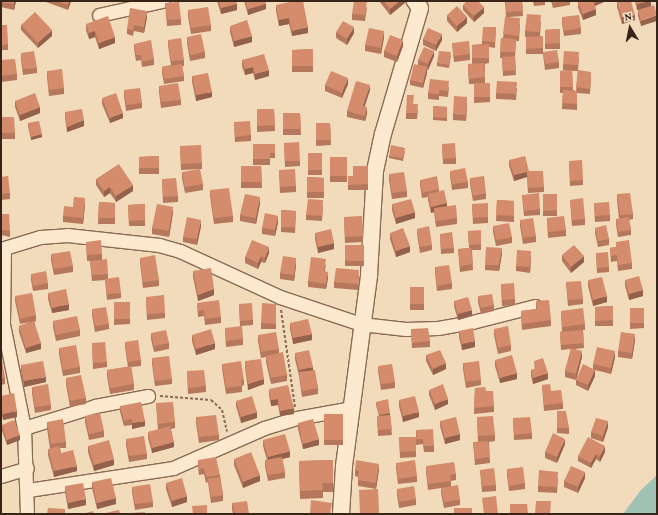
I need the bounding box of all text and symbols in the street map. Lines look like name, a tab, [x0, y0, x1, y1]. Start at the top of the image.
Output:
north arrow	[610, 8, 650, 48]
text: N	[623, 10, 633, 23]

